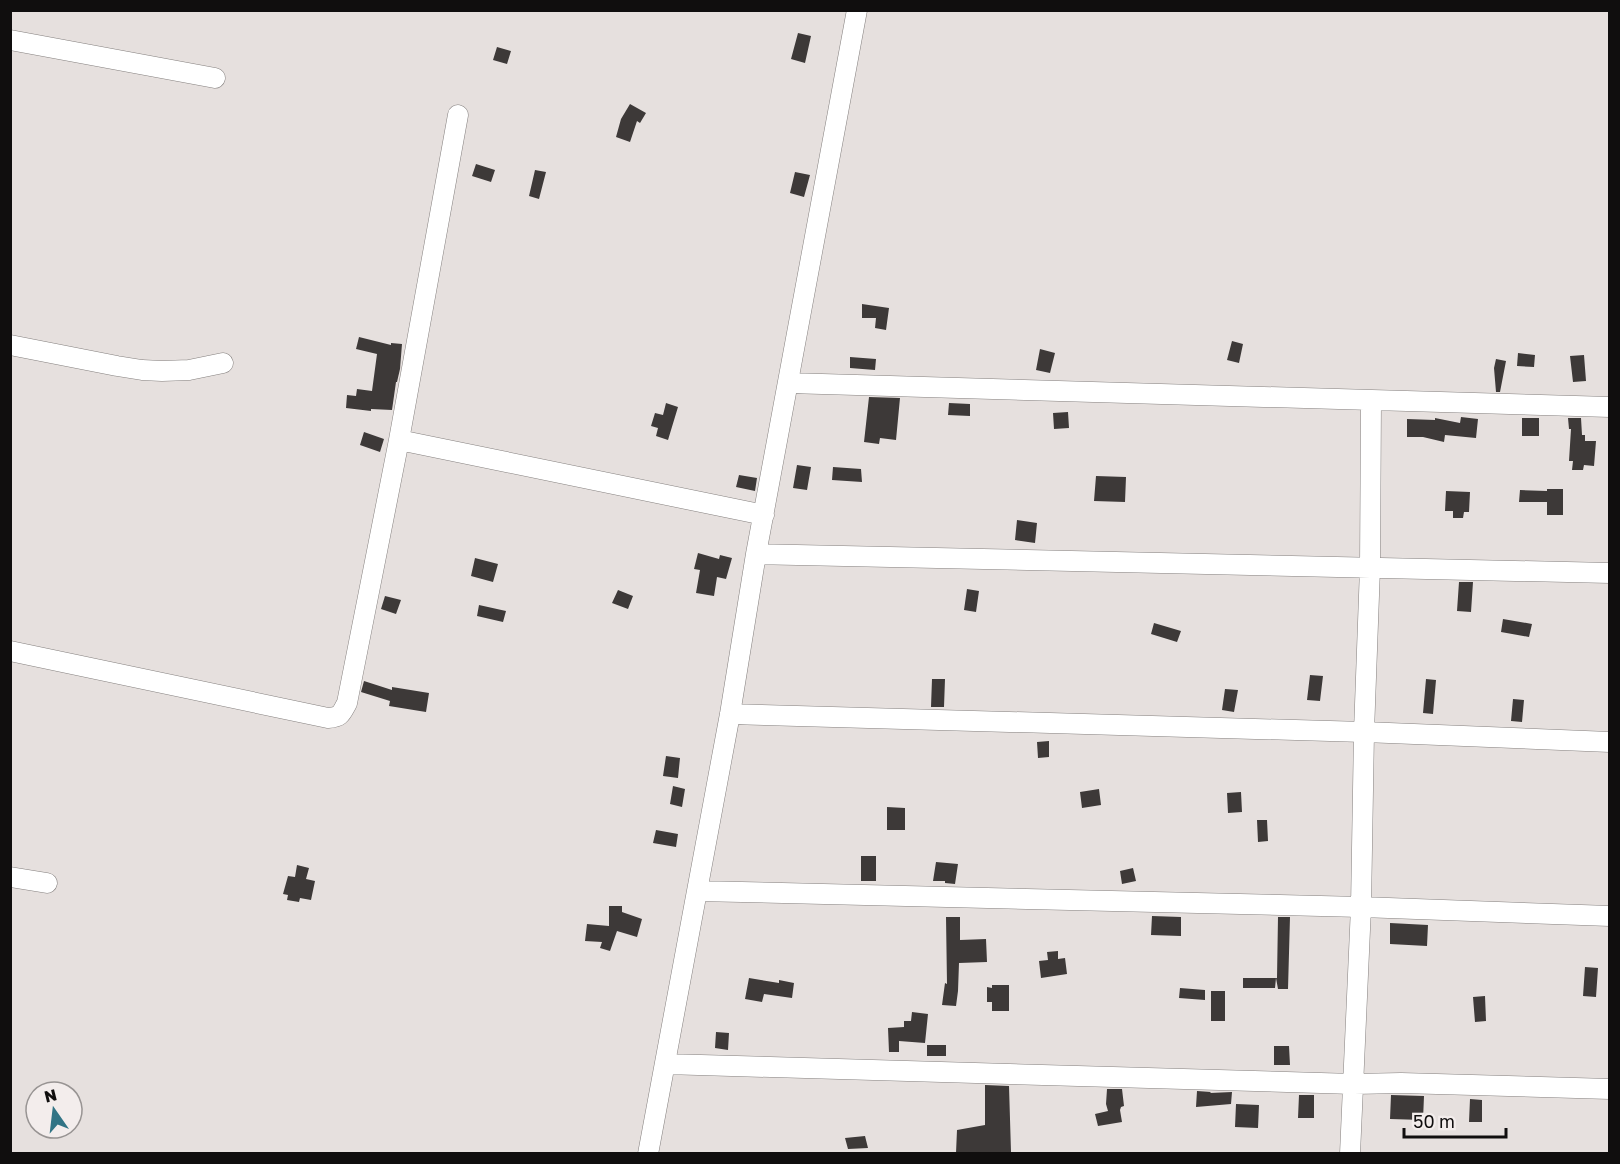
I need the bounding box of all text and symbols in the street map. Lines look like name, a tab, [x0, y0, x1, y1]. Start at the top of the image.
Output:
north arrow	[24, 1080, 84, 1140]
text: N	[42, 1084, 59, 1107]
scale bar	[1404, 1101, 1506, 1139]
text: 50 m	[1413, 1110, 1455, 1132]

